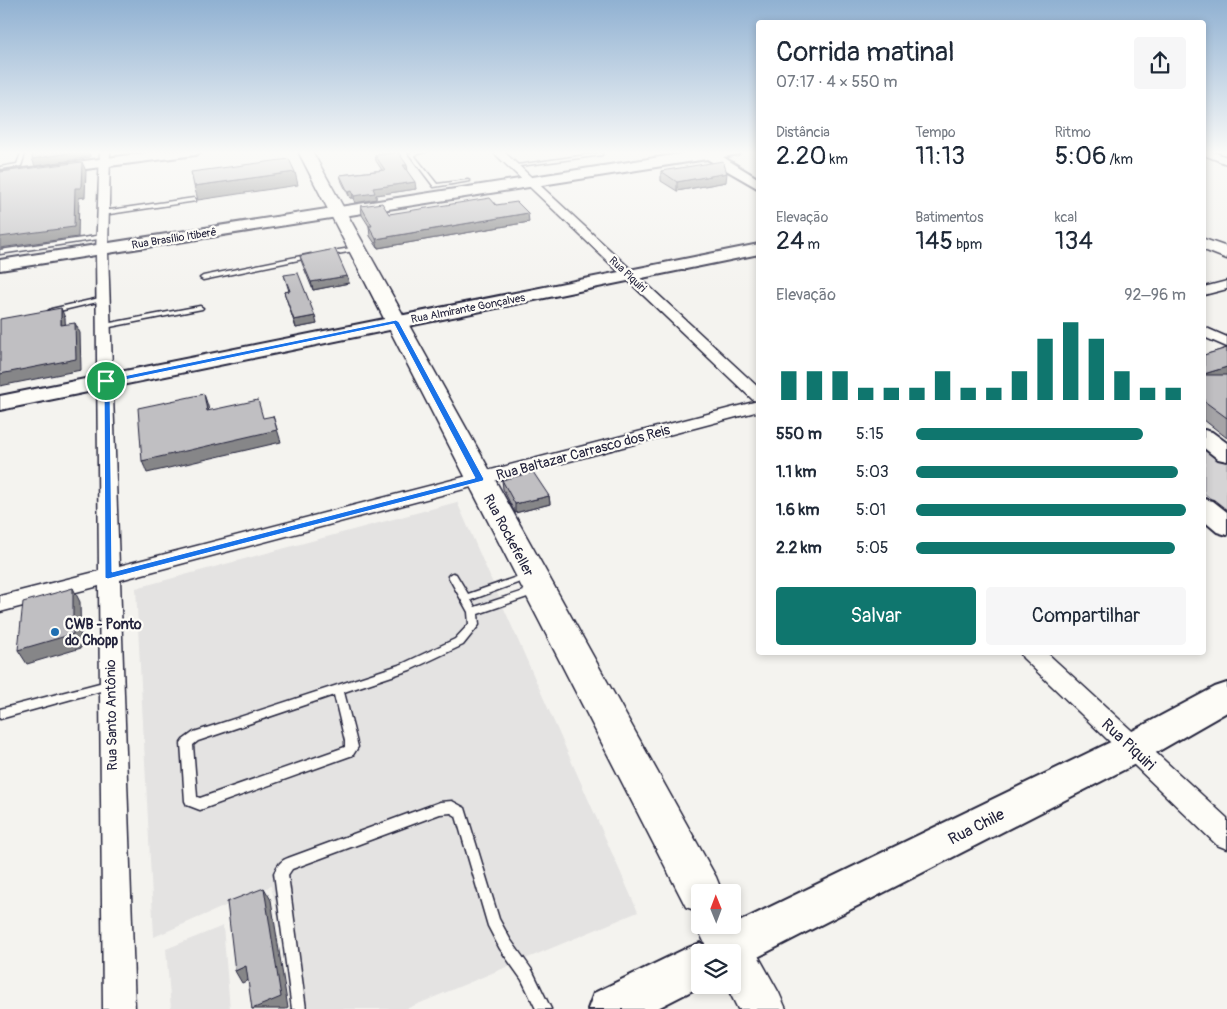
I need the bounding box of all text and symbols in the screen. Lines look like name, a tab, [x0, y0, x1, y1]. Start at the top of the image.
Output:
text: Corrida matinal	[776, 35, 955, 70]
button: share	[1134, 37, 1186, 89]
text: 07:17 · 4 × 550 m	[776, 72, 897, 92]
text: Distância	[776, 124, 830, 141]
text: Tempo	[915, 124, 956, 141]
text: Ritmo	[1055, 124, 1091, 141]
text: 2.20	[776, 141, 827, 172]
text: 11:13	[915, 141, 965, 172]
text: 5:06	[1055, 141, 1107, 172]
text: km	[827, 151, 848, 168]
text: /km	[1107, 151, 1133, 168]
text: Elevação	[776, 209, 828, 226]
text: Batimentos	[915, 209, 983, 226]
text: kcal	[1055, 209, 1077, 226]
street label: Rua Brasílio Itiberê	[131, 225, 218, 252]
text: 24	[776, 226, 804, 257]
text: 145	[915, 226, 953, 257]
text: 134	[1055, 226, 1093, 257]
text: m	[804, 236, 820, 253]
text: bpm	[953, 236, 982, 253]
street label: Rua Piquiri	[606, 254, 649, 295]
text: Elevação	[776, 285, 836, 305]
text: 92–96 m	[1124, 285, 1186, 305]
street label: Rua Almirante Gonçalves	[410, 291, 526, 326]
pin	[85, 360, 127, 402]
icon: arrive	[92, 367, 120, 395]
street label: Rua Baltazar Carrasco dos Reis	[494, 421, 673, 484]
text: 550 m	[776, 424, 822, 444]
text: 5:15	[856, 424, 884, 444]
text: 1.1 km	[776, 462, 816, 482]
text: 5:03	[856, 462, 889, 482]
street label: Rua Rockefeller	[480, 491, 537, 579]
text: 1.6 km	[776, 500, 819, 520]
text: 5:01	[856, 500, 886, 520]
text: 2.2 km	[776, 538, 822, 558]
text: 5:05	[856, 538, 889, 558]
button: Salvar	[776, 587, 976, 645]
button: Compartilhar	[986, 587, 1186, 645]
place label: CWB - Ponto do Chopp	[65, 616, 142, 649]
marker: CWB - Ponto do Chopp	[49, 626, 61, 638]
street label: Rua Santo Antônio	[102, 659, 121, 771]
street label: Rua Piquiri	[1097, 715, 1160, 775]
street label: Rua Chile	[945, 804, 1008, 849]
north arrow	[691, 884, 741, 934]
map controls	[691, 884, 741, 994]
button: layers	[691, 944, 741, 994]

